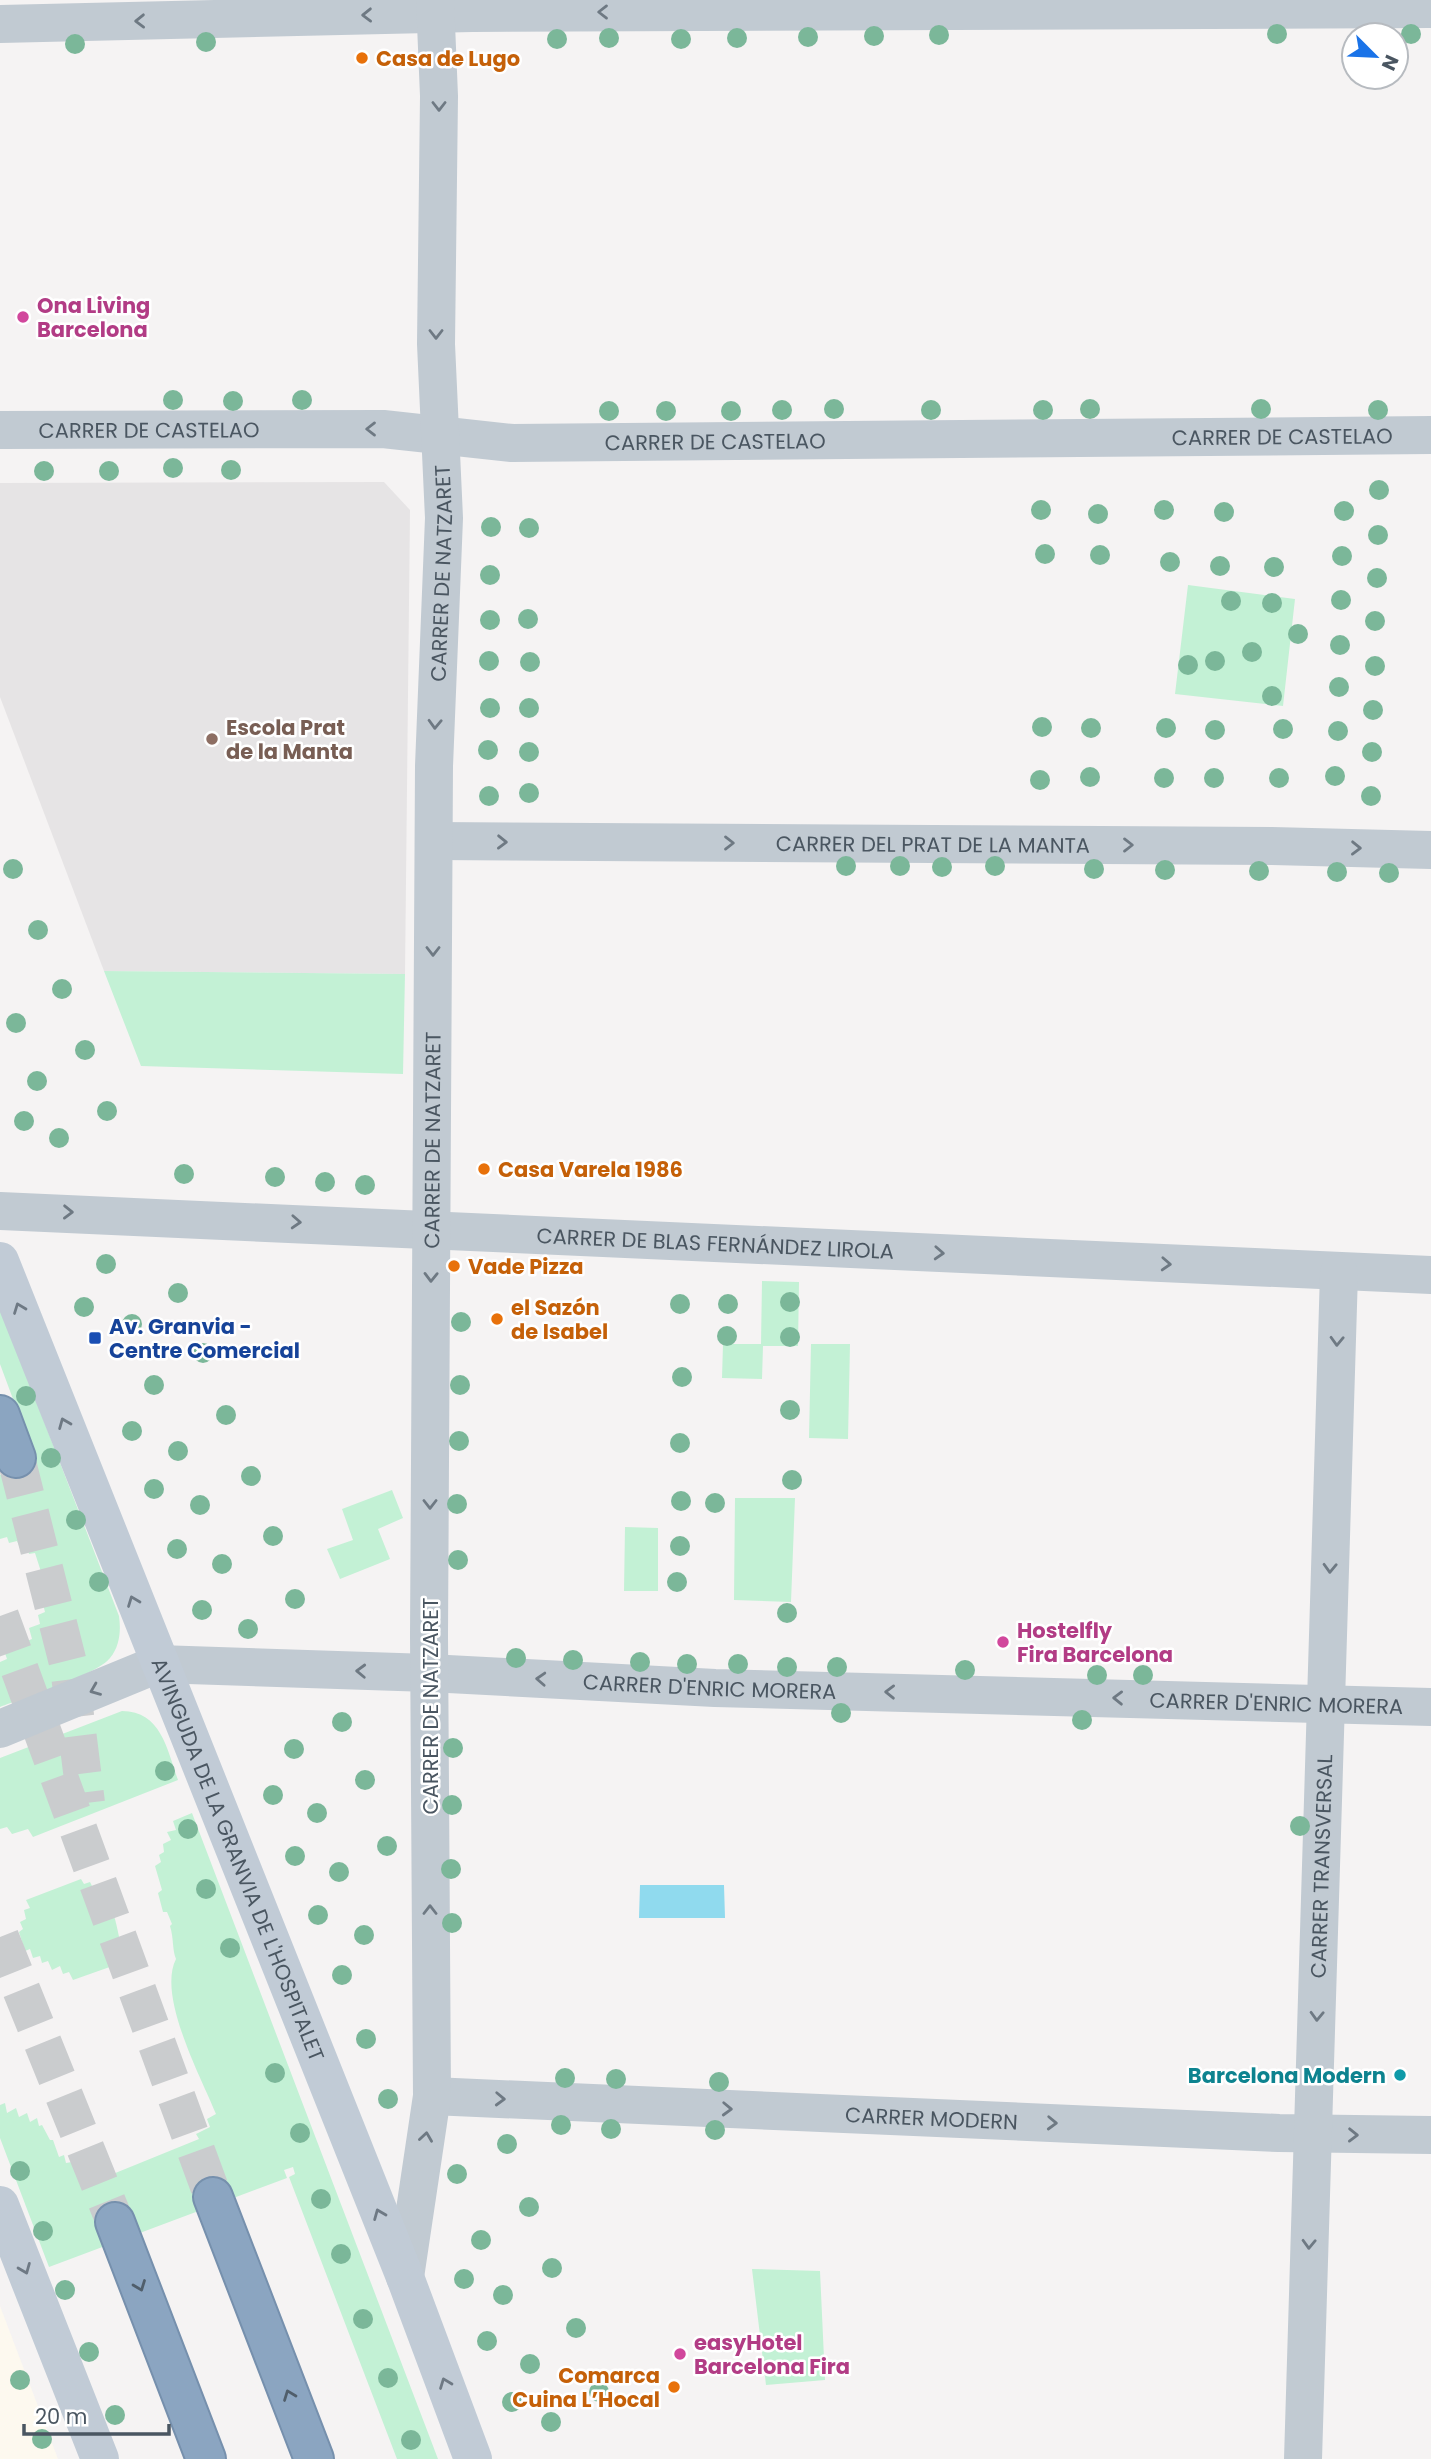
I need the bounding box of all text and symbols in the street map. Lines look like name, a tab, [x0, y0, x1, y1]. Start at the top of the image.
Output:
one-way arrow	[598, 4, 608, 20]
one-way arrow	[361, 7, 372, 23]
one-way arrow	[134, 13, 145, 28]
north arrow	[1340, 21, 1410, 91]
place label: Casa de Lugo	[376, 44, 520, 73]
marker: Casa de Lugo	[354, 50, 370, 66]
text: N	[1375, 51, 1405, 75]
one-way arrow	[431, 101, 447, 112]
place label: Ona Living Barcelona	[37, 291, 150, 344]
marker: Ona Living Barcelona	[15, 309, 31, 325]
one-way arrow	[428, 329, 444, 339]
street label: CARRER DE CASTELAO	[38, 415, 260, 444]
one-way arrow	[365, 421, 376, 437]
street label: CARRER DE CASTELAO	[1172, 421, 1393, 452]
street label: CARRER DE CASTELAO	[605, 426, 826, 457]
street label: CARRER DE NATZARET	[423, 464, 459, 682]
place label: Escola Prat de la Manta	[226, 713, 353, 766]
one-way arrow	[428, 718, 443, 729]
marker: Escola Prat de la Manta	[204, 731, 220, 747]
street label: CARRER DEL PRAT DE LA MANTA	[776, 829, 1090, 859]
one-way arrow	[497, 834, 508, 850]
one-way arrow	[725, 835, 735, 851]
one-way arrow	[1124, 837, 1134, 853]
one-way arrow	[1351, 840, 1362, 856]
one-way arrow	[425, 946, 441, 957]
street label: CARRER DE NATZARET	[417, 1031, 447, 1249]
place label: Casa Varela 1986	[498, 1155, 683, 1184]
marker: Casa Varela 1986	[476, 1161, 492, 1177]
one-way arrow	[63, 1204, 74, 1220]
one-way arrow	[290, 1214, 301, 1229]
street label: CARRER DE BLAS FERNÁNDEZ LIROLA	[536, 1221, 895, 1265]
one-way arrow	[934, 1245, 945, 1260]
place label: Vade Pizza	[468, 1252, 584, 1281]
one-way arrow	[1161, 1257, 1172, 1272]
marker: Vade Pizza	[446, 1258, 462, 1274]
one-way arrow	[424, 1271, 439, 1282]
place label: el Sazón de Isabel	[511, 1293, 608, 1346]
one-way arrow	[13, 1303, 27, 1315]
marker: el Sazón de Isabel	[489, 1311, 505, 1327]
place label: Av. Granvia - Centre Comercial	[109, 1312, 300, 1365]
marker: Av. Granvia - Centre Comercial	[87, 1330, 103, 1346]
one-way arrow	[1330, 1336, 1345, 1347]
one-way arrow	[58, 1418, 72, 1430]
one-way arrow	[422, 1499, 438, 1510]
one-way arrow	[1323, 1563, 1338, 1574]
one-way arrow	[128, 1595, 142, 1607]
street label: CARRER DE NATZARET	[416, 1598, 445, 1814]
place label: Hostelfly Fira Barcelona	[1017, 1616, 1173, 1669]
marker: Hostelfly Fira Barcelona	[995, 1634, 1011, 1650]
street label: AVINGUDA DE LA GRANVIA DE L'HOSPITALET	[145, 1653, 332, 2065]
one-way arrow	[355, 1664, 366, 1679]
street label: CARRER D'ENRIC MORERA	[582, 1667, 837, 1706]
one-way arrow	[535, 1672, 546, 1687]
one-way arrow	[90, 1682, 102, 1696]
one-way arrow	[885, 1685, 896, 1700]
street label: CARRER D'ENRIC MORERA	[1149, 1685, 1404, 1721]
one-way arrow	[1112, 1690, 1123, 1705]
street label: CARRER TRANSVERSAL	[1303, 1754, 1339, 1979]
one-way arrow	[422, 1904, 438, 1915]
one-way arrow	[1309, 2011, 1324, 2022]
place label: Barcelona Modern	[1188, 2061, 1386, 2090]
marker: Barcelona Modern	[1392, 2067, 1408, 2083]
one-way arrow	[495, 2091, 506, 2106]
street label: CARRER MODERN	[845, 2100, 1019, 2136]
one-way arrow	[722, 2101, 733, 2116]
one-way arrow	[1047, 2115, 1058, 2130]
one-way arrow	[1348, 2127, 1359, 2142]
one-way arrow	[418, 2131, 433, 2143]
one-way arrow	[374, 2209, 388, 2221]
one-way arrow	[1302, 2238, 1317, 2249]
one-way arrow	[17, 2262, 31, 2274]
one-way arrow	[131, 2279, 145, 2291]
place label: easyHotel Barcelona Fira	[694, 2328, 850, 2381]
marker: easyHotel Barcelona Fira	[672, 2346, 688, 2362]
place label: Comarca Cuina L’Hocal	[512, 2361, 660, 2414]
one-way arrow	[439, 2378, 453, 2390]
marker: Comarca Cuina L’Hocal	[666, 2379, 682, 2395]
one-way arrow	[284, 2390, 298, 2402]
scale bar	[24, 2392, 170, 2436]
text: 20 m	[35, 2402, 88, 2431]

